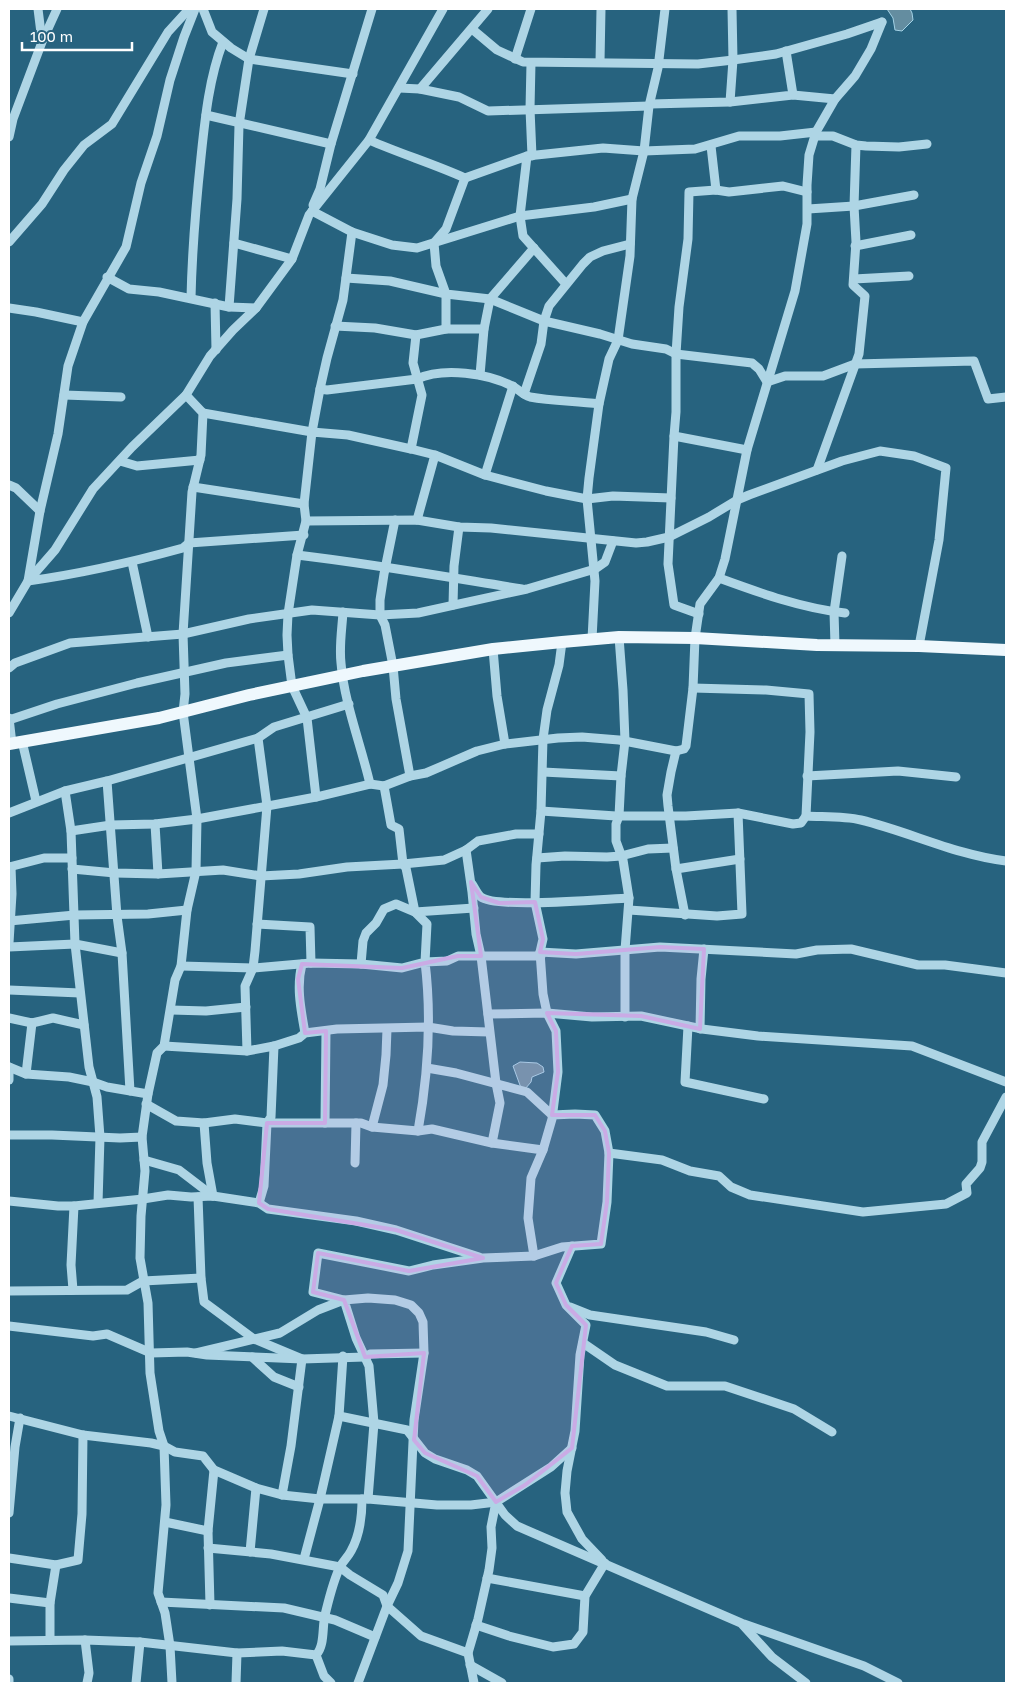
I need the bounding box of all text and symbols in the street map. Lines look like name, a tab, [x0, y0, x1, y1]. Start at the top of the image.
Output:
scale bar	[22, 20, 132, 52]
text: 100 m	[30, 27, 73, 45]

